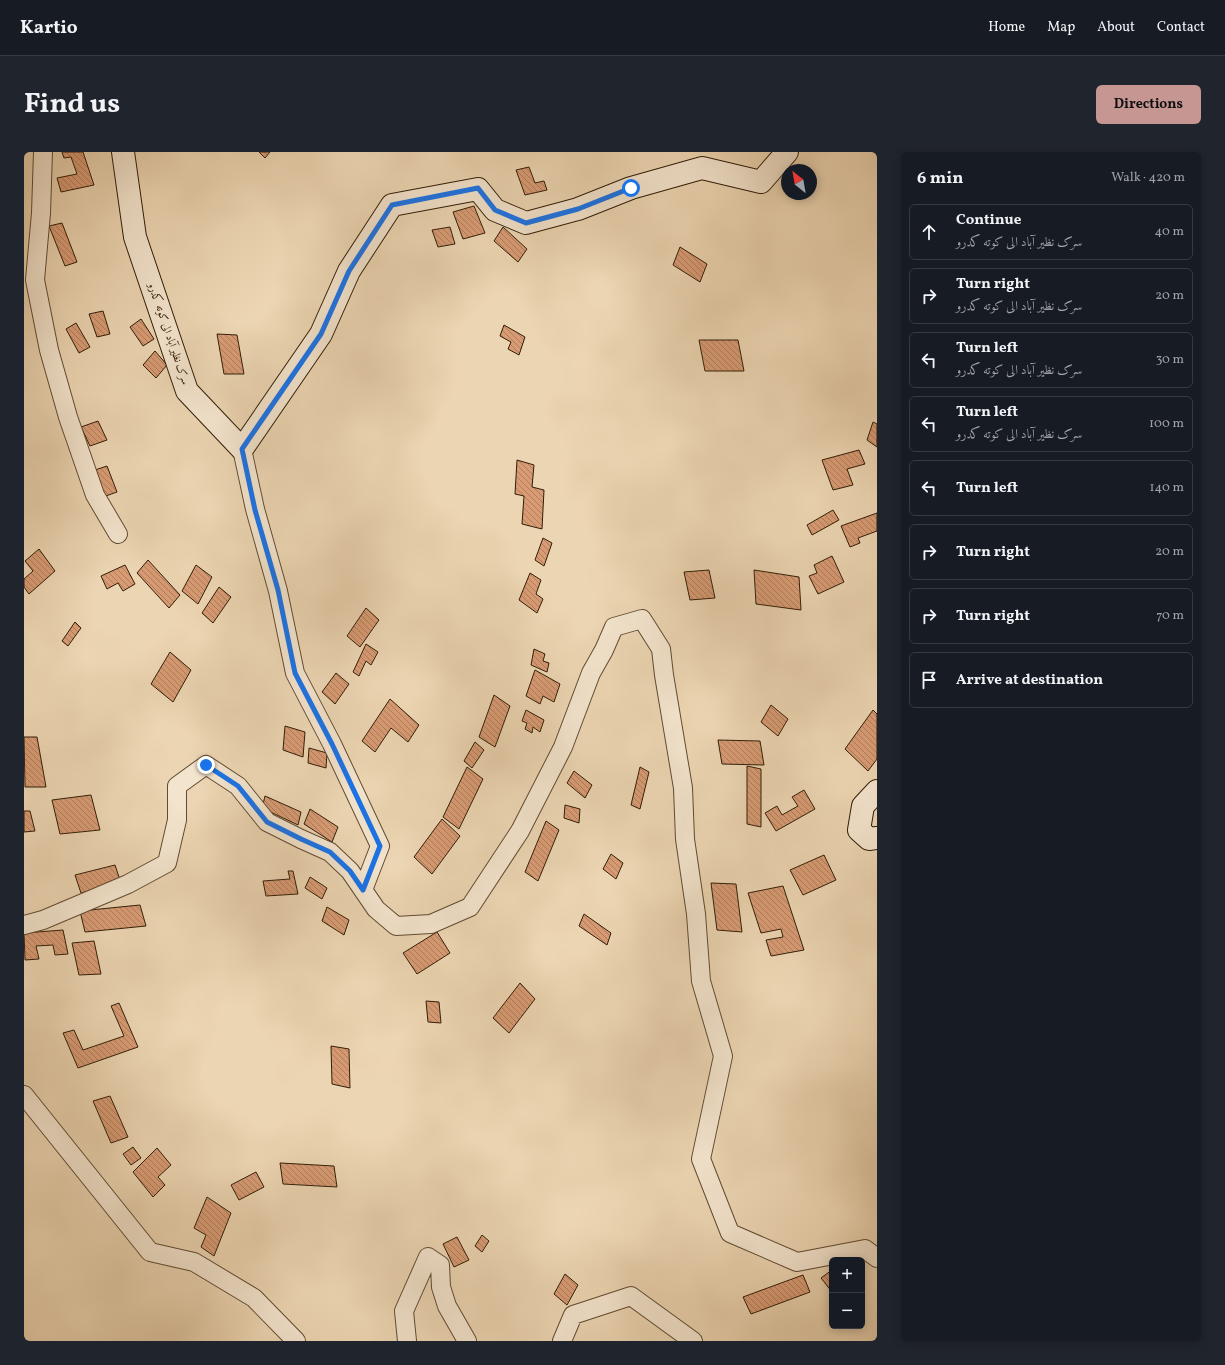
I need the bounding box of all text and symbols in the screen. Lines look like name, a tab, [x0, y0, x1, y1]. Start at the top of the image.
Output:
text: Kartio	[20, 15, 78, 41]
text: Home	[988, 18, 1025, 37]
text: Map	[1047, 18, 1075, 37]
text: About	[1097, 18, 1135, 37]
text: Contact	[1157, 18, 1205, 37]
text: Find us	[24, 85, 120, 124]
button: Directions	[1096, 85, 1201, 124]
north arrow	[781, 164, 817, 200]
text: 6 min	[917, 167, 963, 190]
text: Walk · 420 m	[1111, 169, 1185, 187]
route start	[622, 179, 640, 197]
text: Continue	[956, 210, 1021, 231]
icon: ahead	[918, 221, 940, 243]
text: 40 m	[1155, 223, 1184, 241]
text: سرک نظیر آباد الی کوته کدرو	[956, 234, 1082, 252]
text: Turn right	[956, 274, 1030, 295]
street label: سرک نظیر آباد الی کوته کدرو	[143, 280, 193, 387]
icon: right	[918, 285, 940, 307]
text: 20 m	[1155, 287, 1184, 305]
text: سرک نظیر آباد الی کوته کدرو	[956, 298, 1082, 316]
text: Turn left	[956, 338, 1018, 359]
icon: left	[918, 349, 940, 371]
text: 30 m	[1156, 351, 1184, 369]
text: سرک نظیر آباد الی کوته کدرو	[956, 362, 1082, 380]
text: Turn left	[956, 402, 1018, 423]
icon: left	[918, 413, 940, 435]
text: 100 m	[1149, 415, 1184, 433]
text: سرک نظیر آباد الی کوته کدرو	[956, 426, 1082, 444]
icon: left	[918, 477, 940, 499]
text: Turn left	[956, 478, 1018, 499]
text: 140 m	[1150, 479, 1184, 497]
icon: right	[918, 541, 940, 563]
text: Turn right	[956, 542, 1030, 563]
text: 20 m	[1155, 543, 1184, 561]
icon: right	[918, 605, 940, 627]
text: Turn right	[956, 606, 1030, 627]
text: 70 m	[1156, 607, 1184, 625]
icon: arrive	[918, 669, 940, 691]
text: Arrive at destination	[956, 670, 1103, 691]
route end	[197, 756, 215, 774]
map controls	[829, 1257, 865, 1329]
button: +	[829, 1257, 865, 1293]
button: −	[829, 1293, 865, 1329]

